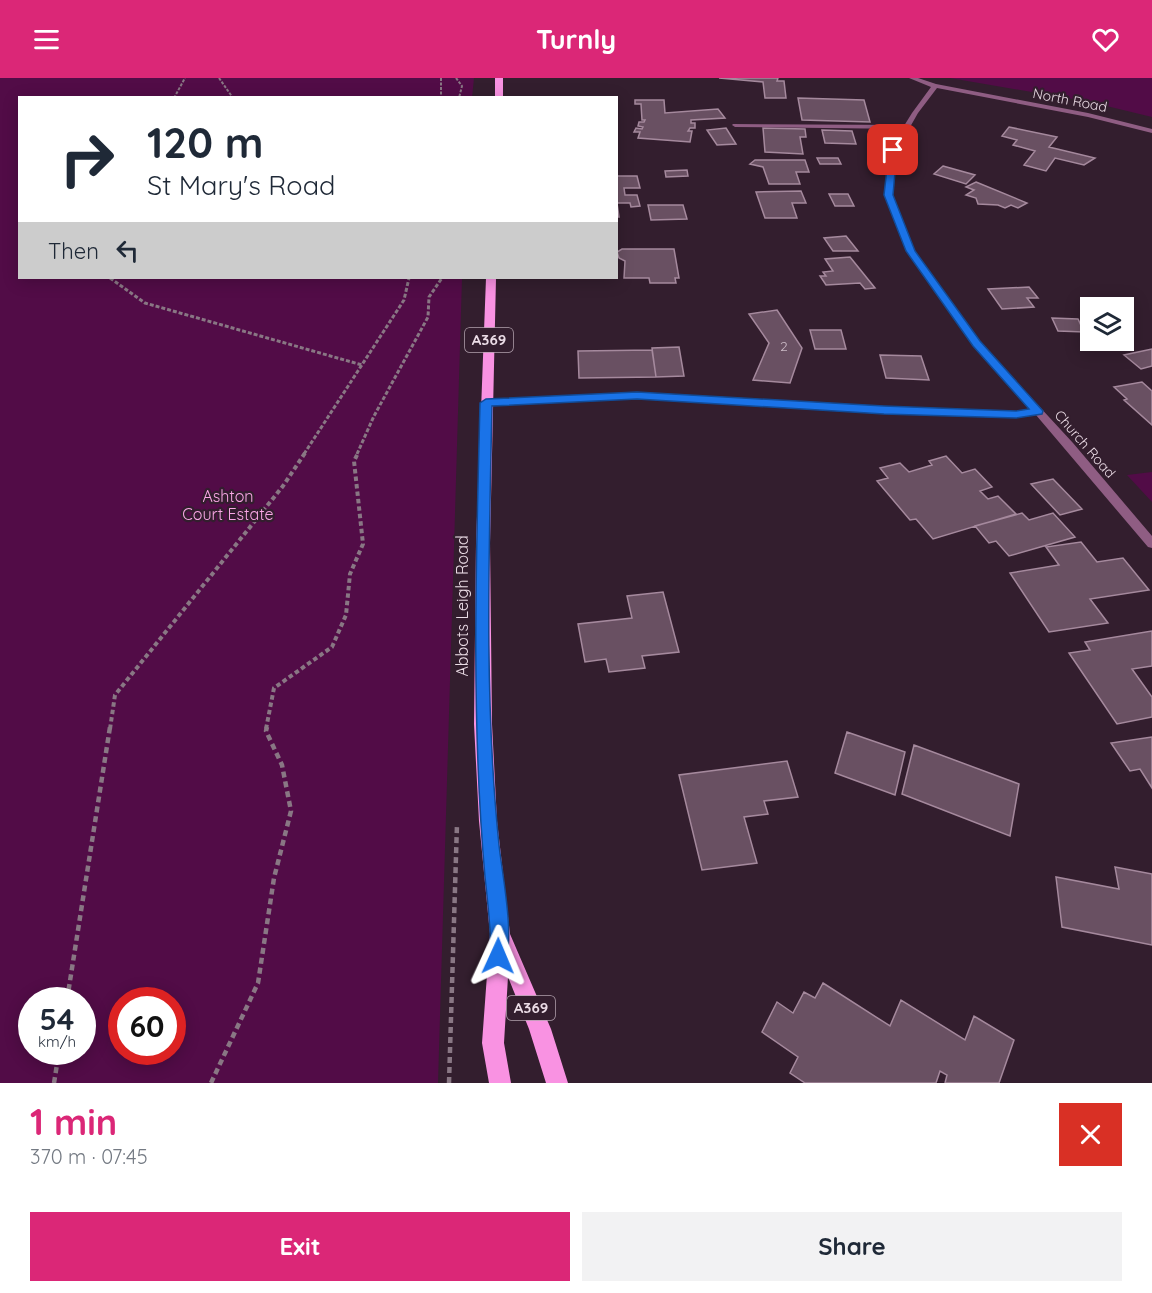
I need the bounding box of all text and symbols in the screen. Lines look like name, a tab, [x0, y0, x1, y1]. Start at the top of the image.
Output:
text: Turnly	[536, 22, 616, 56]
icon: menu	[30, 23, 63, 56]
icon: heart	[1089, 23, 1122, 56]
street label: North Road	[1031, 84, 1109, 116]
text: 120 m	[147, 116, 264, 169]
icon: right	[48, 120, 126, 198]
pin	[867, 124, 918, 175]
icon: arrive	[876, 133, 909, 166]
text: St Mary's Road	[147, 168, 335, 202]
icon: left	[111, 234, 144, 267]
text: Then	[48, 237, 99, 265]
map controls	[1080, 297, 1134, 351]
button: layers	[1080, 297, 1134, 351]
road number: A369	[465, 328, 513, 352]
house number: 2	[780, 337, 788, 355]
street label: Church Road	[1051, 406, 1119, 482]
park label: Ashton Court Estate	[182, 486, 274, 524]
street label: Abbots Leigh Road	[452, 535, 472, 677]
position arrow	[466, 924, 530, 988]
speed limit sign: 60	[108, 987, 186, 1065]
road number: A369	[507, 996, 555, 1020]
text: 54	[40, 1000, 74, 1038]
text: km/h	[38, 1032, 76, 1051]
text: 1 min	[30, 1099, 117, 1144]
button: close	[1059, 1103, 1122, 1166]
text: 370 m · 07:45	[30, 1144, 148, 1169]
button: Exit	[30, 1212, 570, 1281]
button: Share	[582, 1212, 1122, 1281]

